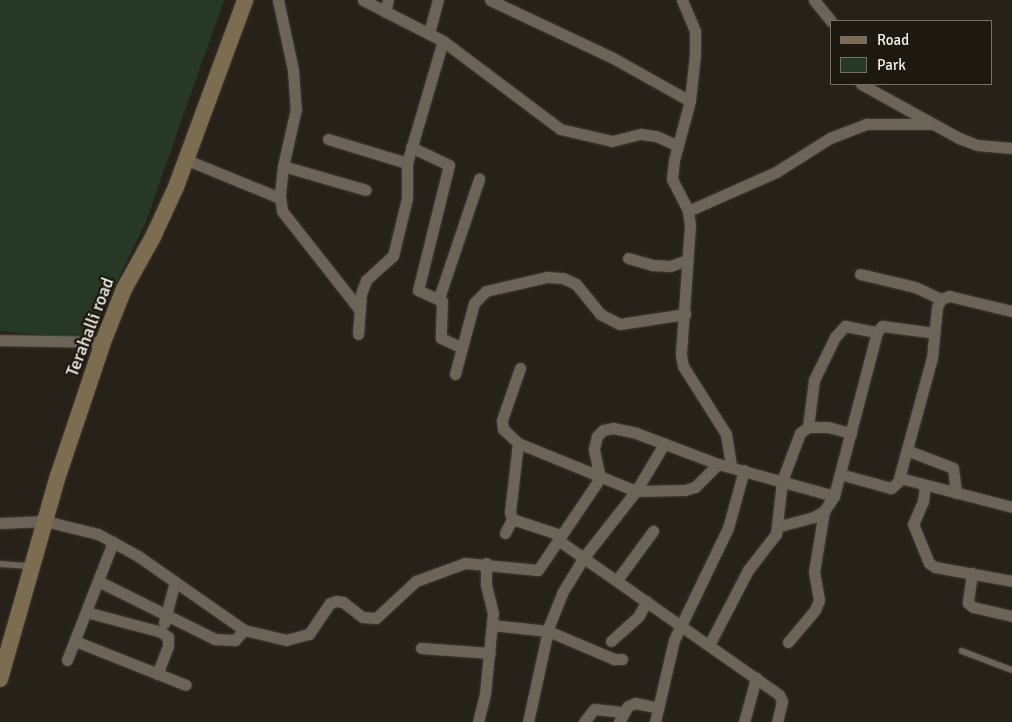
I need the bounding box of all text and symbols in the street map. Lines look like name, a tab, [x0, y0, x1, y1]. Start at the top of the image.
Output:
legend	[830, 20, 992, 85]
text: Road	[877, 31, 909, 49]
text: Park	[877, 56, 906, 74]
street label: Terahalli road	[61, 274, 119, 380]

